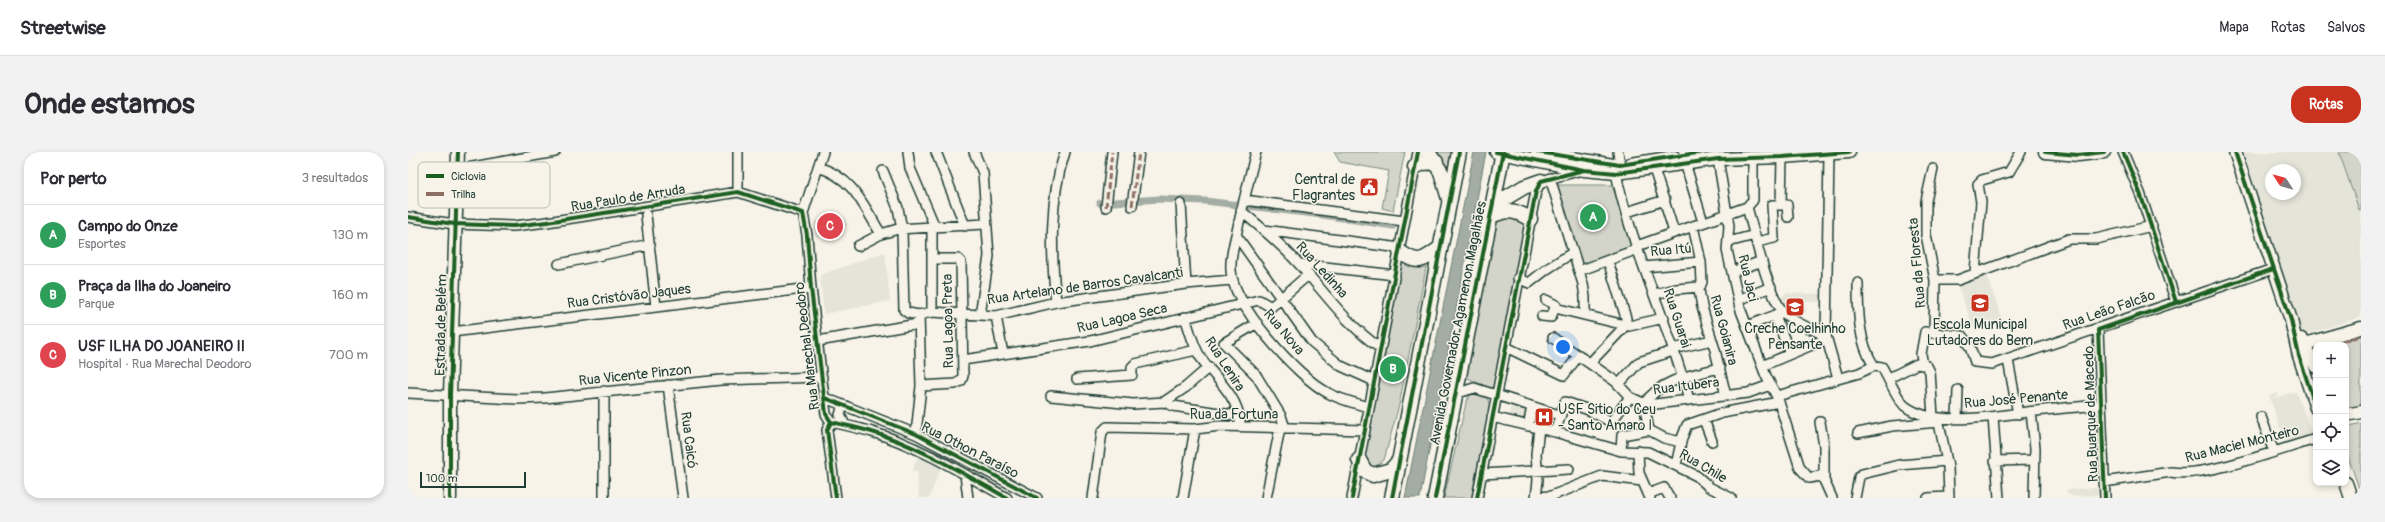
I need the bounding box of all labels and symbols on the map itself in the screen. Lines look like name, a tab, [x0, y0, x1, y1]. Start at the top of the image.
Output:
legend	[418, 162, 550, 208]
north arrow	[2265, 164, 2301, 200]
text: Ciclovia	[451, 170, 486, 183]
place label: Central de Flagrantes	[1292, 171, 1356, 204]
public building icon: Central de Flagrantes	[1358, 176, 1380, 198]
street label: Rua Paulo de Arruda	[570, 181, 686, 215]
text: Trilha	[451, 188, 476, 201]
street label: Avenida Governador Agamenon Magalhães	[1426, 199, 1490, 446]
pin: A	[1580, 202, 1606, 232]
pin: C	[817, 211, 843, 241]
street label: Rua da Floresta	[1905, 217, 1929, 309]
street label: Rua Ledinha	[1292, 238, 1352, 302]
street label: Rua Itú	[1650, 240, 1692, 260]
street label: Rua Jaci	[1734, 253, 1762, 304]
street label: Rua Artelano de Barros Cavalcanti	[986, 264, 1185, 308]
street label: Estrada de Belém	[432, 274, 450, 376]
street label: Rua Lagoa Preta	[939, 274, 957, 368]
street label: Rua Cristóvão Jaques	[566, 280, 693, 312]
street label: Rua Marechal Deodoro	[791, 280, 823, 411]
street label: Rua Guarai	[1659, 286, 1695, 350]
street label: Rua Leão Falcão	[2061, 286, 2158, 334]
school or university icon: Escola Municipal Lutadores do Bem	[1969, 292, 1991, 314]
street label: Rua Goianira	[1706, 293, 1742, 367]
school or university icon: Creche Coelhinho Pensante	[1784, 296, 1806, 318]
street label: Rua Lagoa Seca	[1075, 299, 1169, 337]
street label: Rua Nova	[1260, 306, 1308, 358]
place label: Escola Municipal Lutadores do Bem	[1927, 316, 2033, 349]
place label: Creche Coelhinho Pensante	[1744, 320, 1846, 353]
street label: Rua Lenira	[1201, 334, 1249, 394]
your location	[1553, 337, 1573, 357]
street label: Rua Buarque de Macedo	[2080, 345, 2102, 482]
pin: B	[1380, 354, 1406, 384]
street label: Rua Vicente Pinzon	[578, 361, 692, 389]
street label: Rua Itubera	[1652, 374, 1720, 398]
street label: Rua José Penante	[1963, 386, 2069, 412]
place label: USF Sitio do Ceu - Santo Amaro I	[1558, 401, 1656, 434]
street label: Rua da Fortuna	[1190, 406, 1278, 423]
hospital icon: USF Sitio do Ceu - Santo Amaro I	[1533, 406, 1555, 428]
street label: Rua Caicó	[677, 411, 701, 470]
street label: Rua Othon Paraíso	[918, 418, 1022, 482]
street label: Rua Maciel Monteiro	[2183, 422, 2301, 466]
street label: Rua Chile	[1676, 445, 1730, 487]
scale bar	[420, 470, 526, 489]

